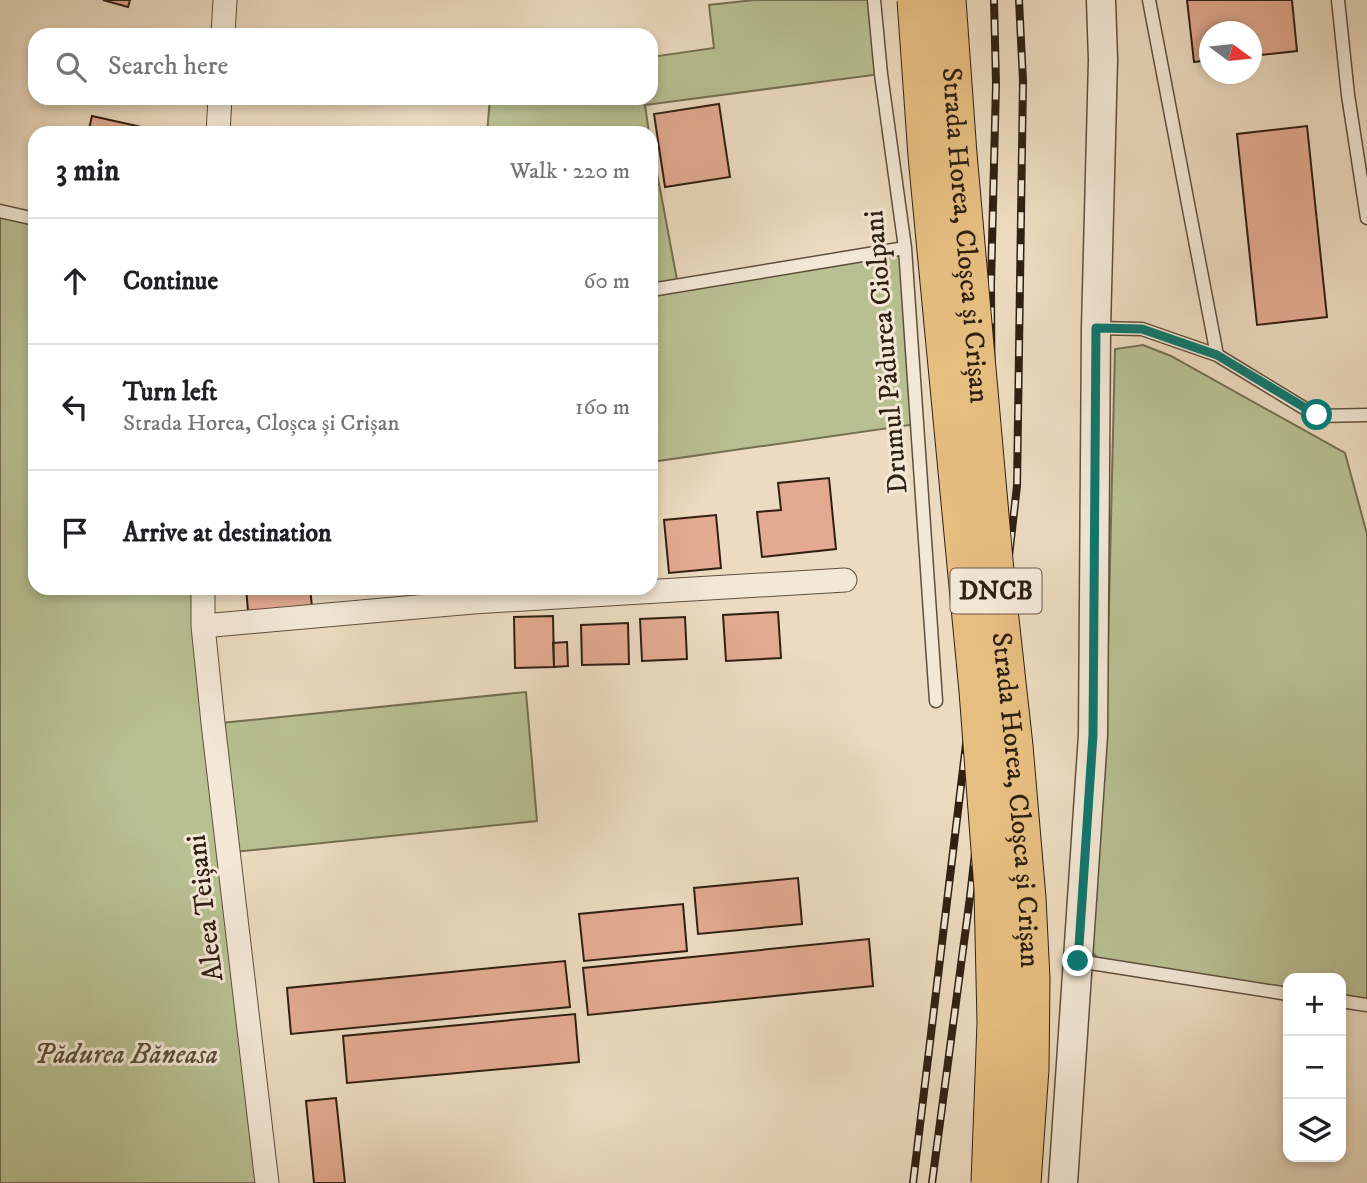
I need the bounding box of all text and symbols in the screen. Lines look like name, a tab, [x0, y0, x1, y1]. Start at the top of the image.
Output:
north arrow	[1199, 21, 1262, 84]
search box	[28, 28, 658, 105]
icon: search	[52, 48, 90, 86]
text: Search here	[108, 50, 228, 83]
street label: Strada Horea, Cloșca și Crișan	[934, 66, 998, 405]
text: 3 min	[56, 153, 120, 190]
text: Walk · 220 m	[510, 157, 630, 186]
street label: Drumul Pădurea Ciolpani	[856, 209, 916, 495]
icon: ahead	[56, 262, 94, 300]
text: Continue	[123, 265, 218, 298]
text: 60 m	[583, 267, 630, 296]
text: Turn left	[123, 376, 217, 409]
icon: left	[56, 388, 94, 426]
text: 160 m	[575, 393, 630, 422]
route start	[1301, 399, 1332, 430]
text: Strada Horea, Cloșca și Crișan	[123, 409, 399, 438]
icon: arrive	[56, 514, 94, 552]
text: Arrive at destination	[123, 517, 332, 550]
road number: DNCB	[950, 568, 1042, 614]
street label: Strada Horea, Cloșca și Crișan	[984, 630, 1048, 969]
street label: Aleea Teișani	[179, 833, 231, 983]
route end	[1062, 945, 1093, 976]
map controls	[1283, 973, 1346, 1162]
button: +	[1283, 973, 1346, 1036]
button: −	[1283, 1036, 1346, 1099]
park label: Pădurea Băneasa	[34, 1037, 218, 1072]
button: layers	[1283, 1099, 1346, 1162]

